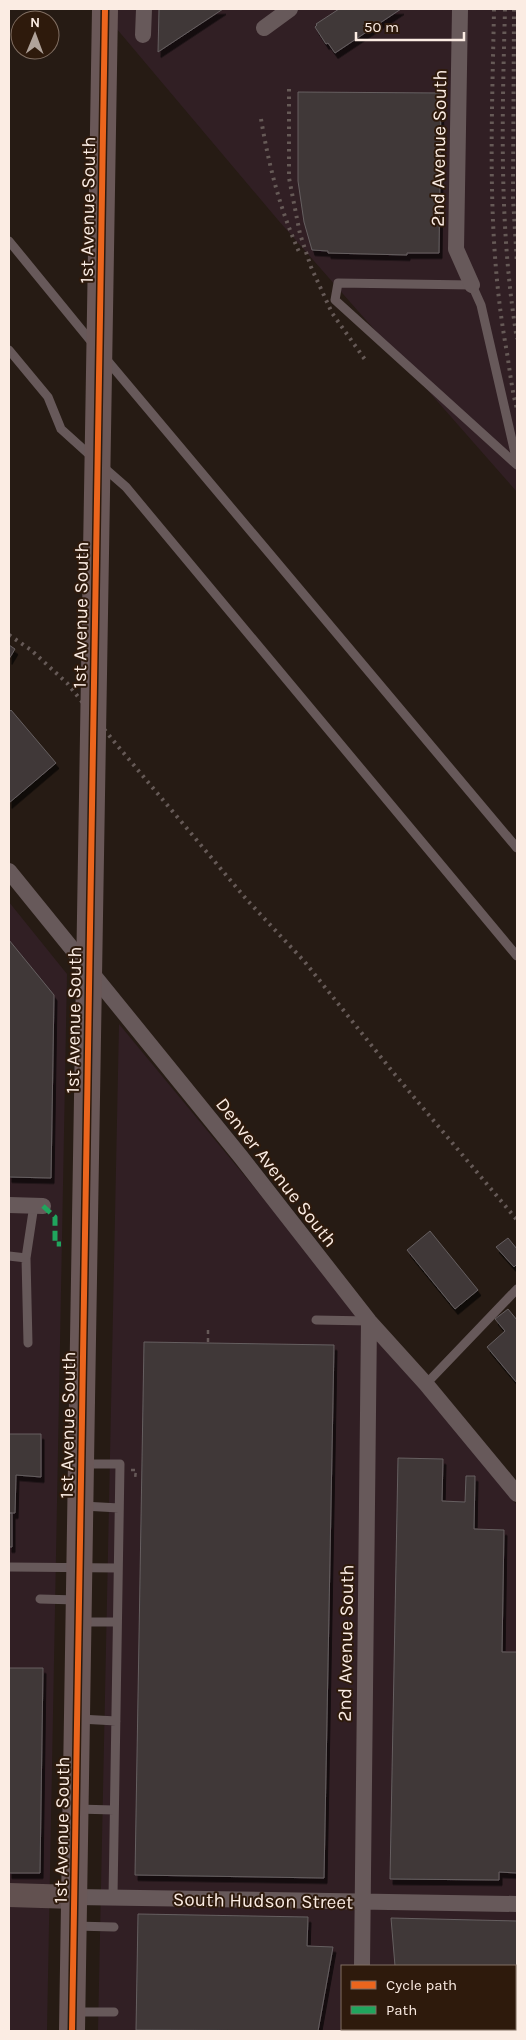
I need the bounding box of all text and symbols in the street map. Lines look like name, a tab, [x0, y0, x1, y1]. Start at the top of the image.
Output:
north arrow	[10, 10, 60, 60]
scale bar	[356, 10, 464, 42]
text: N	[30, 14, 40, 31]
text: 50 m	[364, 18, 399, 36]
street label: 2nd Avenue South	[427, 69, 451, 227]
street label: 1st Avenue South	[76, 136, 100, 284]
street label: 1st Avenue South	[69, 541, 93, 689]
street label: 1st Avenue South	[62, 946, 86, 1094]
street label: Denver Avenue South	[211, 1094, 341, 1252]
street label: 1st Avenue South	[56, 1351, 80, 1499]
street label: 2nd Avenue South	[334, 1564, 358, 1722]
street label: 1st Avenue South	[50, 1756, 74, 1904]
street label: South Hudson Street	[173, 1888, 353, 1914]
legend	[341, 1965, 516, 2030]
text: Cycle path	[386, 1976, 457, 1994]
text: Path	[386, 2001, 417, 2019]

